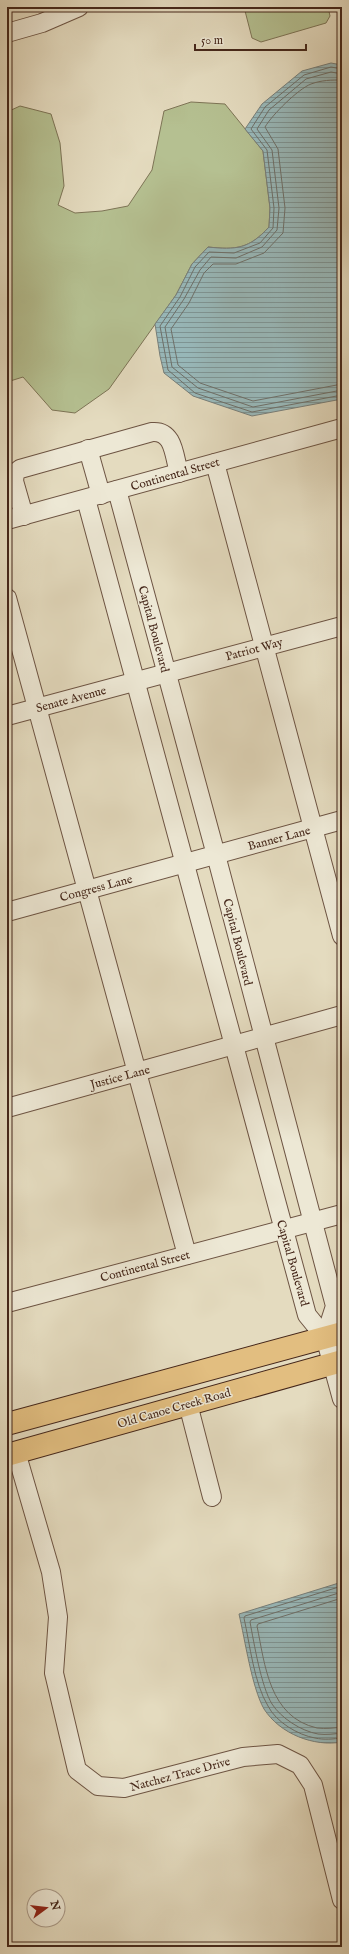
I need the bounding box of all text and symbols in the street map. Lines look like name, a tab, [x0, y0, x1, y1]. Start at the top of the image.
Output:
scale bar	[195, 26, 306, 52]
text: 50 m	[201, 33, 223, 48]
street label: Continental Street	[129, 455, 221, 494]
street label: Capital Boulevard	[134, 584, 172, 675]
street label: Patriot Way	[224, 635, 284, 664]
street label: Senate Avenue	[34, 683, 108, 716]
street label: Banner Lane	[246, 823, 312, 854]
street label: Congress Lane	[58, 871, 135, 905]
street label: Capital Boulevard	[218, 897, 256, 988]
street label: Justice Lane	[87, 1062, 152, 1094]
street label: Capital Boulevard	[272, 1218, 312, 1309]
street label: Continental Street	[99, 1247, 191, 1286]
street label: Old Canoe Creek Road	[116, 1385, 233, 1432]
street label: Natchez Trace Drive	[128, 1754, 232, 1795]
north arrow	[26, 1888, 66, 1928]
text: N	[46, 1898, 63, 1913]

